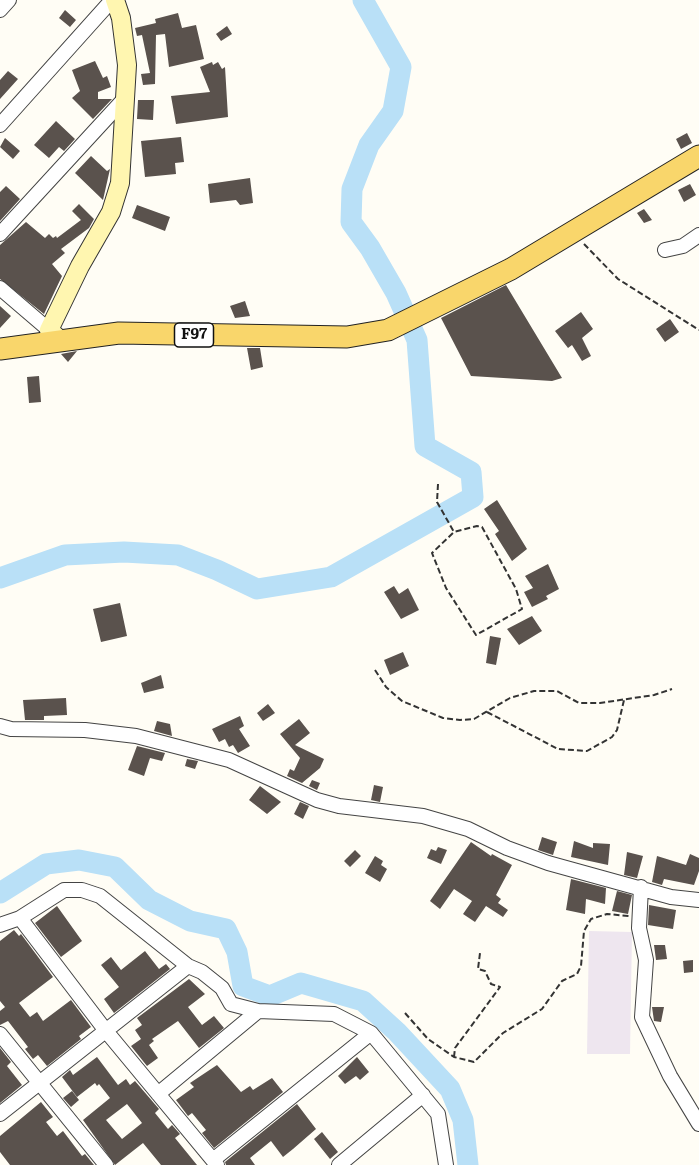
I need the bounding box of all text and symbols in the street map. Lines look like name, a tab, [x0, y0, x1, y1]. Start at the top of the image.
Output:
road number: F97	[174, 323, 214, 347]

